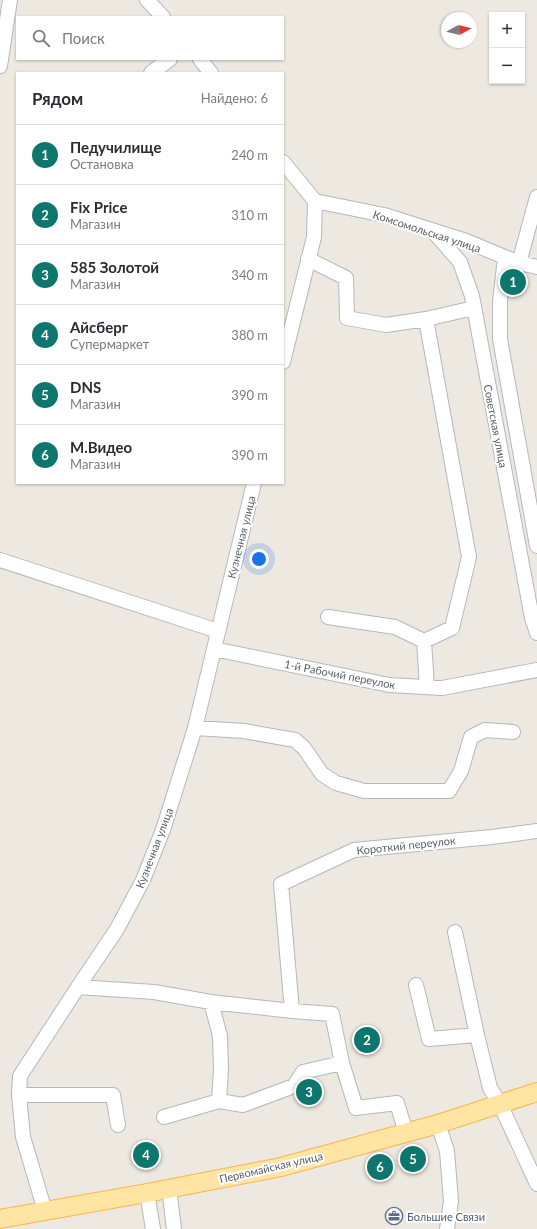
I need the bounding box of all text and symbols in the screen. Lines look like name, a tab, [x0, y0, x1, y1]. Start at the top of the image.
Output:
north arrow	[441, 12, 477, 48]
map controls	[489, 12, 525, 84]
button: +	[489, 12, 525, 48]
search box	[16, 16, 284, 60]
icon: search	[30, 27, 52, 49]
text: Поиск	[62, 29, 105, 47]
button: −	[489, 48, 525, 84]
text: Рядом	[32, 88, 83, 109]
text: Найдено: 6	[201, 90, 268, 106]
text: Педучилище	[70, 138, 161, 156]
text: 1	[41, 147, 49, 163]
text: 240 m	[231, 147, 268, 163]
text: Остановка	[70, 156, 134, 172]
text: Fix Price	[70, 198, 127, 216]
text: 2	[41, 207, 49, 223]
text: 310 m	[231, 207, 268, 223]
street label: Комсомольская улица	[371, 207, 483, 255]
text: Магазин	[70, 216, 121, 232]
text: 585 Золотой	[70, 258, 159, 276]
text: 3	[41, 267, 49, 283]
text: 340 m	[231, 267, 268, 283]
pin: 1	[500, 267, 526, 297]
text: Магазин	[70, 276, 121, 292]
text: Айсберг	[70, 318, 128, 336]
text: 4	[41, 327, 49, 343]
text: 380 m	[231, 327, 268, 343]
text: Супермаркет	[70, 336, 149, 352]
text: DNS	[70, 378, 101, 396]
street label: Советская улица	[482, 383, 510, 469]
text: 5	[41, 387, 49, 403]
text: 390 m	[231, 387, 268, 403]
text: Магазин	[70, 396, 121, 412]
text: М.Видео	[70, 438, 132, 456]
text: 6	[41, 447, 49, 463]
text: 390 m	[231, 447, 268, 463]
text: Магазин	[70, 456, 121, 472]
street label: Кузнечная улица	[224, 494, 258, 580]
your location	[249, 549, 269, 569]
street label: 1-й Рабочий переулок	[283, 657, 397, 691]
street label: Кузнечная улица	[133, 806, 175, 890]
street label: Короткий переулок	[356, 833, 456, 857]
pin: 2	[354, 1025, 380, 1055]
pin: 3	[296, 1077, 322, 1107]
pin: 4	[133, 1140, 159, 1170]
pin: 5	[400, 1144, 426, 1174]
street label: Первомайская улица	[218, 1149, 324, 1185]
pin: 6	[367, 1152, 393, 1182]
office icon: Большие Связи	[384, 1206, 404, 1226]
place label: Большие Связи	[407, 1210, 485, 1223]

